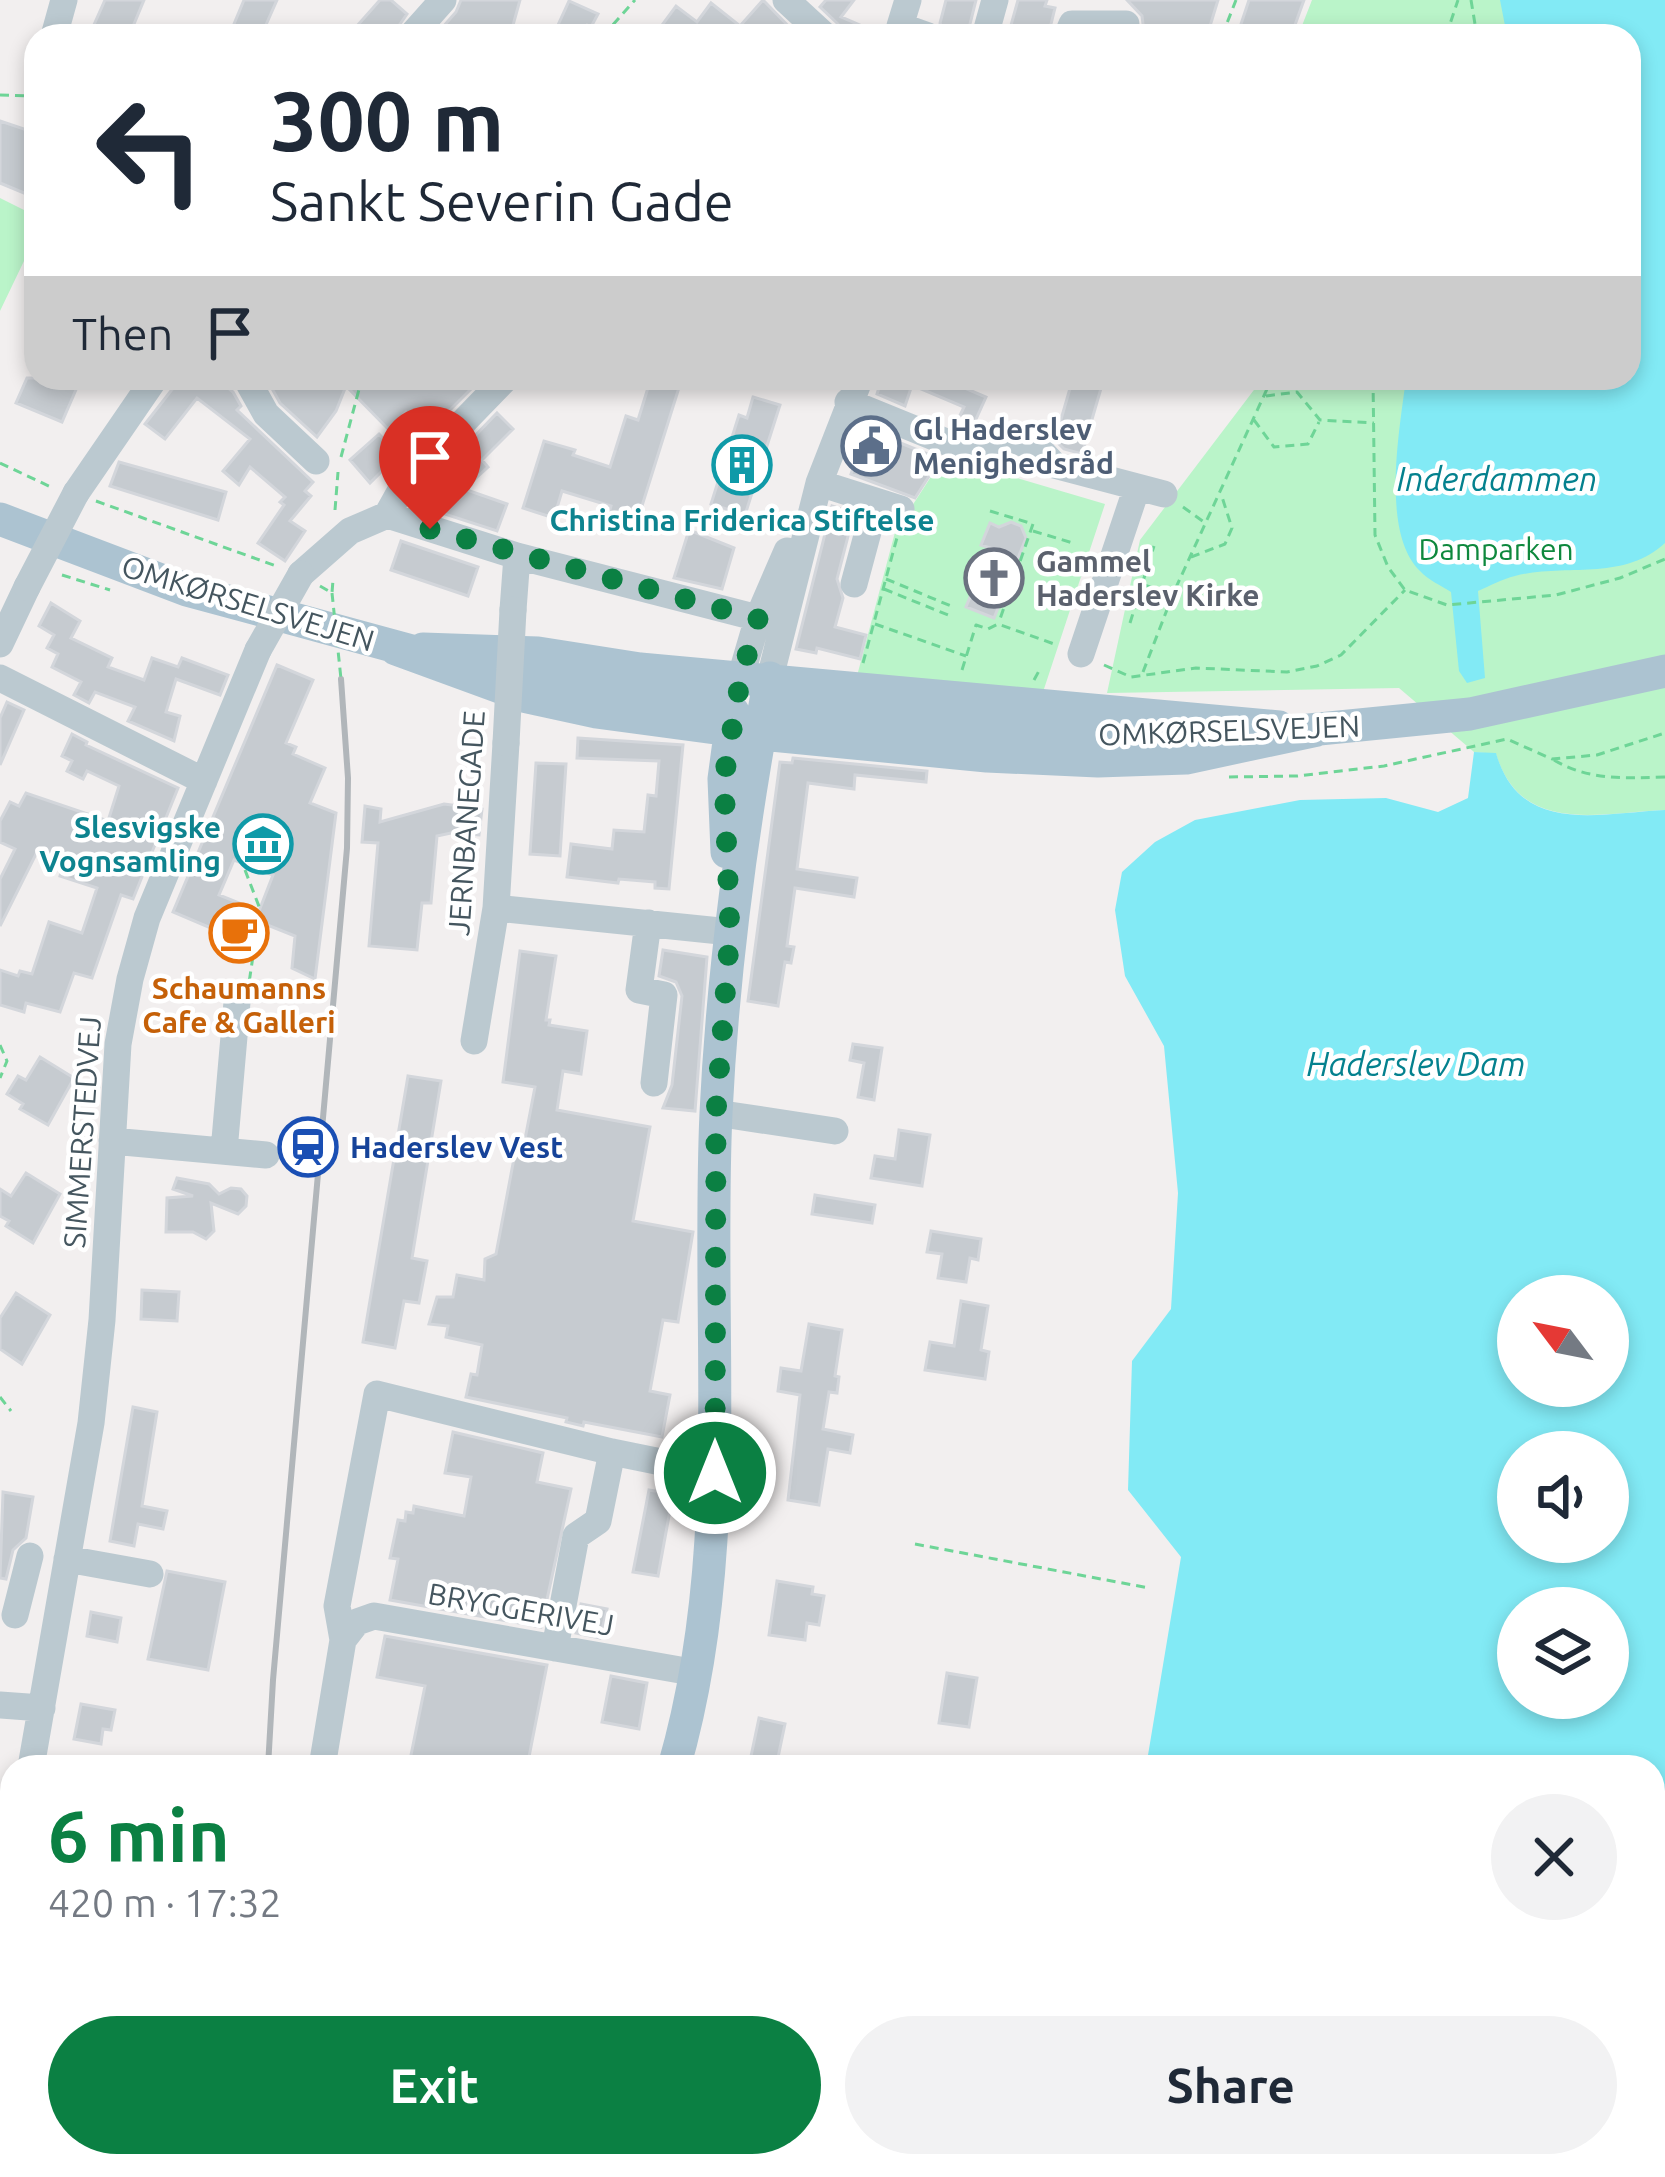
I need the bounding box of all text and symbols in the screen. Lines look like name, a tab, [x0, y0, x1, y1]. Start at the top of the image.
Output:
icon: left	[72, 72, 228, 228]
text: 300 m	[270, 73, 504, 167]
text: Sankt Severin Gade	[270, 171, 734, 231]
icon: arrive	[197, 300, 263, 366]
text: Then	[72, 308, 173, 359]
pin	[379, 406, 481, 529]
place label: Gl Haderslev Menighedsråd	[913, 412, 1114, 480]
public building icon: Gl Haderslev Menighedsråd	[840, 415, 902, 477]
icon: arrive	[397, 424, 463, 490]
building icon: Christina Friderica Stiftelse	[711, 434, 773, 496]
water label: Inderdammen	[1397, 460, 1597, 497]
place label: Christina Friderica Stiftelse	[549, 503, 935, 537]
park label: Damparken	[1418, 532, 1574, 566]
place label: Gammel Haderslev Kirke	[1036, 544, 1259, 612]
church icon: Gammel Haderslev Kirke	[963, 547, 1025, 609]
street label: OMKØRSELSVEJEN	[118, 548, 378, 658]
street label: OMKØRSELSVEJEN	[1097, 708, 1361, 752]
street label: JERNBANEGADE	[441, 709, 491, 937]
place label: Slesvigske Vognsamling	[39, 810, 221, 878]
museum icon: Slesvigske Vognsamling	[232, 813, 294, 875]
cafe icon: Schaumanns Cafe & Galleri	[208, 902, 270, 964]
place label: Schaumanns Cafe & Galleri	[142, 971, 336, 1039]
street label: SIMMERSTEDVEJ	[57, 1015, 107, 1249]
water label: Haderslev Dam	[1306, 1045, 1526, 1082]
station icon: Haderslev Vest	[277, 1116, 339, 1178]
place label: Haderslev Vest	[350, 1130, 563, 1164]
north arrow	[1497, 1275, 1629, 1407]
map controls	[1497, 1275, 1629, 1719]
position arrow	[652, 1410, 778, 1536]
button: sound	[1497, 1431, 1629, 1563]
street label: BRYGGERIVEJ	[425, 1576, 617, 1642]
button: layers	[1497, 1587, 1629, 1719]
button: close	[1491, 1794, 1617, 1920]
text: 6 min	[48, 1795, 230, 1876]
text: 420 m · 17:32	[48, 1881, 282, 1924]
button: Exit	[48, 2016, 821, 2154]
button: Share	[845, 2016, 1617, 2154]

